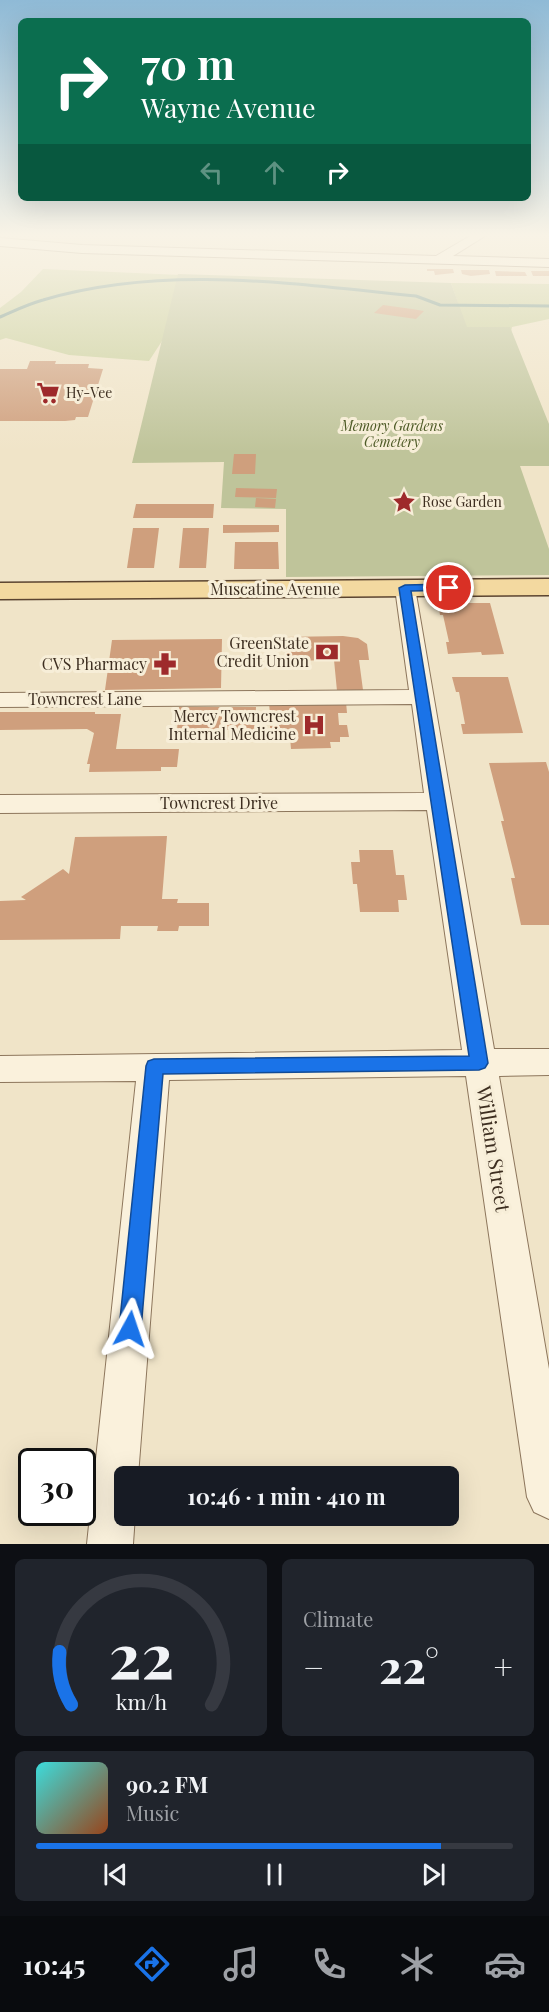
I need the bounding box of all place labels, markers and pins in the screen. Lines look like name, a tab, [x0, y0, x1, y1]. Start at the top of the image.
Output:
supermarket icon: Hy-Vee	[35, 380, 61, 406]
place label: Hy-Vee	[66, 383, 112, 402]
place icon: Rose Garden	[391, 489, 417, 515]
place label: Rose Garden	[422, 492, 502, 511]
pin	[423, 562, 474, 613]
place label: GreenState Credit Union	[217, 632, 309, 671]
bank icon: GreenState Credit Union	[314, 639, 340, 665]
pharmacy icon: CVS Pharmacy	[152, 651, 178, 677]
place label: CVS Pharmacy	[42, 653, 147, 674]
place label: Mercy Towncrest Internal Medicine	[168, 705, 296, 744]
hospital icon: Mercy Towncrest Internal Medicine	[301, 712, 327, 738]

